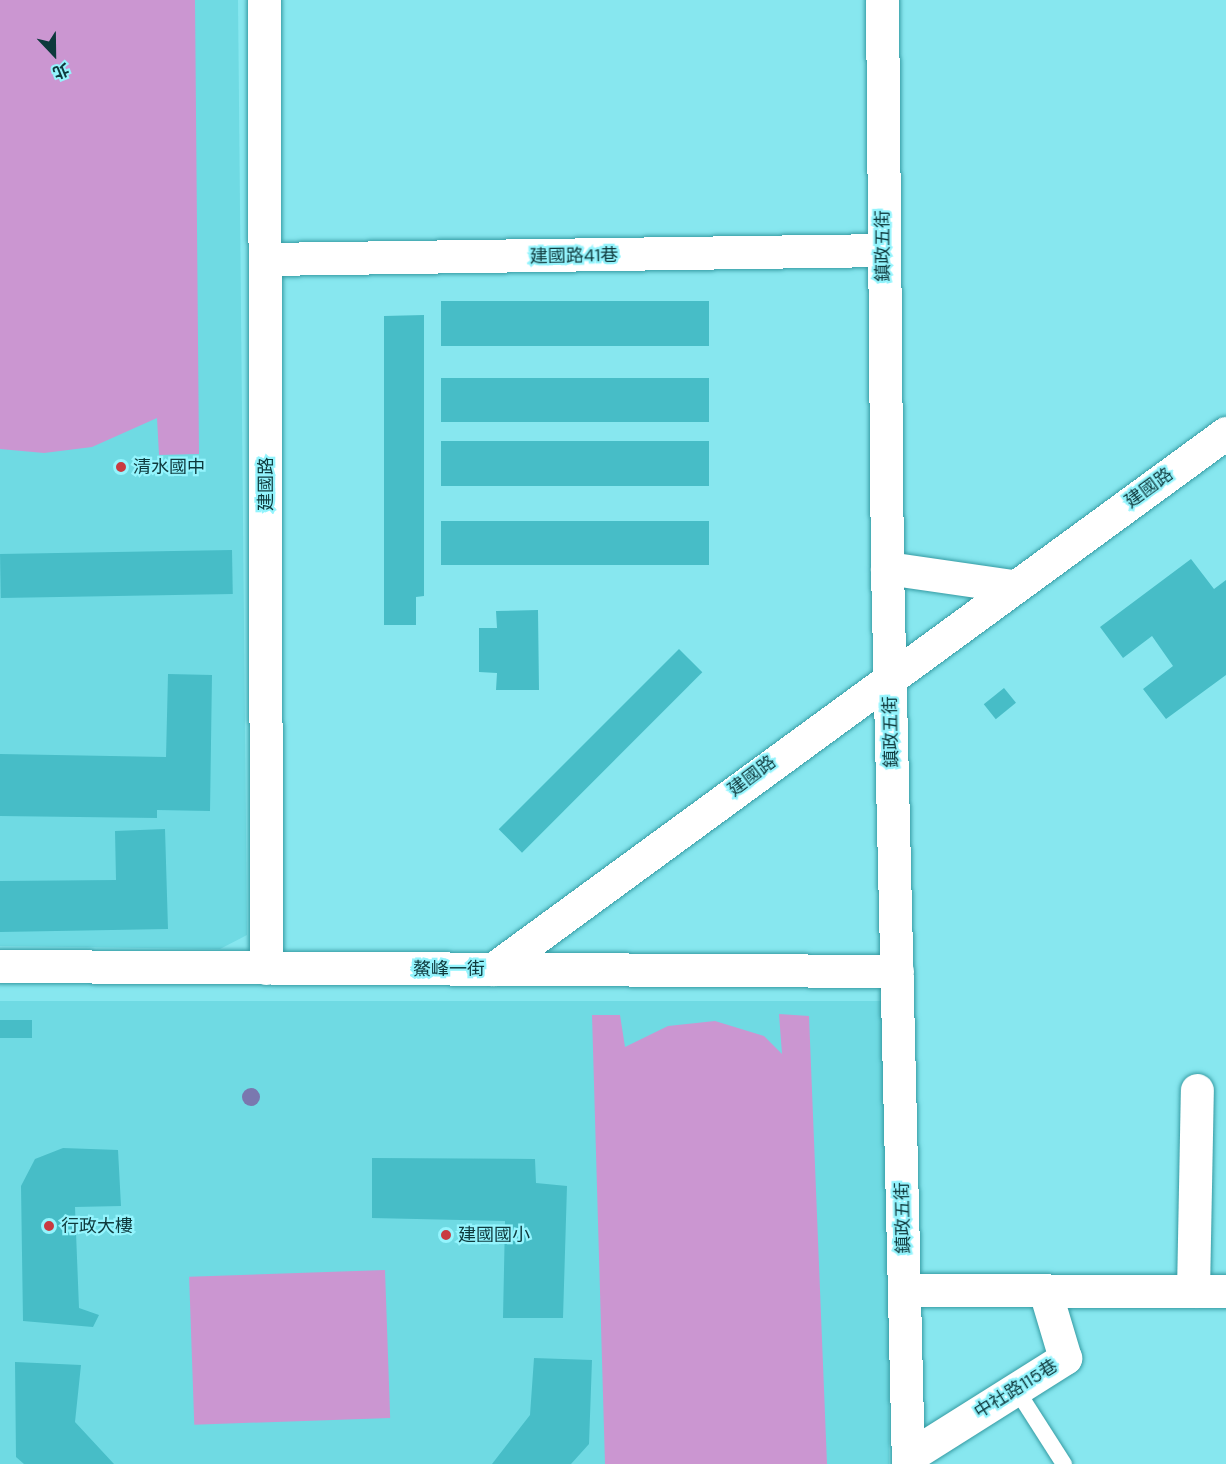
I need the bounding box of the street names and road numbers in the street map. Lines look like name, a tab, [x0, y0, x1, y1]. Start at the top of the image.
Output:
street label: 鎮政五街	[872, 210, 894, 282]
street label: 建國路41巷	[530, 244, 618, 268]
street label: 建國路	[255, 457, 277, 511]
street label: 建國路	[1121, 463, 1177, 513]
street label: 鎮政五街	[880, 696, 902, 768]
street label: 建國路	[724, 751, 780, 801]
street label: 鰲峰一街	[413, 958, 485, 980]
street label: 鎮政五街	[892, 1182, 914, 1254]
street label: 中社路115巷	[970, 1355, 1062, 1423]

